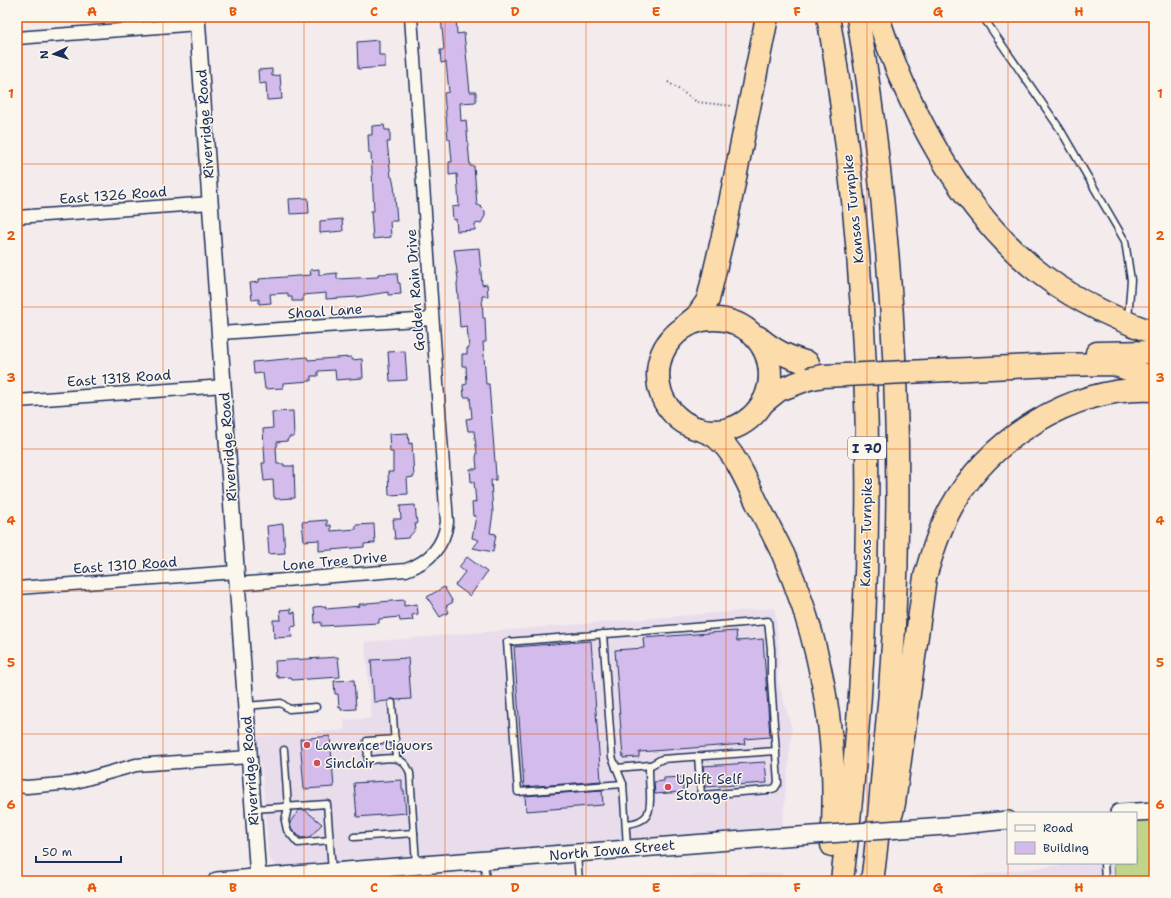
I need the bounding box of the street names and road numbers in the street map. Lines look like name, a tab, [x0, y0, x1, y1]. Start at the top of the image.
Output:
street label: Riverridge Road	[192, 69, 218, 179]
street label: Kansas Turnpike	[838, 153, 868, 265]
street label: East 1326 Road	[59, 182, 167, 208]
street label: Golden Rain Drive	[402, 228, 428, 352]
street label: Shoal Lane	[287, 299, 363, 323]
street label: East 1318 Road	[66, 365, 172, 391]
street label: Riverridge Road	[215, 392, 241, 502]
road number: I 70	[848, 437, 886, 459]
street label: Kansas Turnpike	[856, 477, 876, 587]
street label: Lone Tree Drive	[282, 547, 388, 575]
street label: East 1310 Road	[72, 552, 178, 578]
street label: Riverridge Road	[237, 716, 263, 826]
street label: North Iowa Street	[548, 836, 676, 864]

